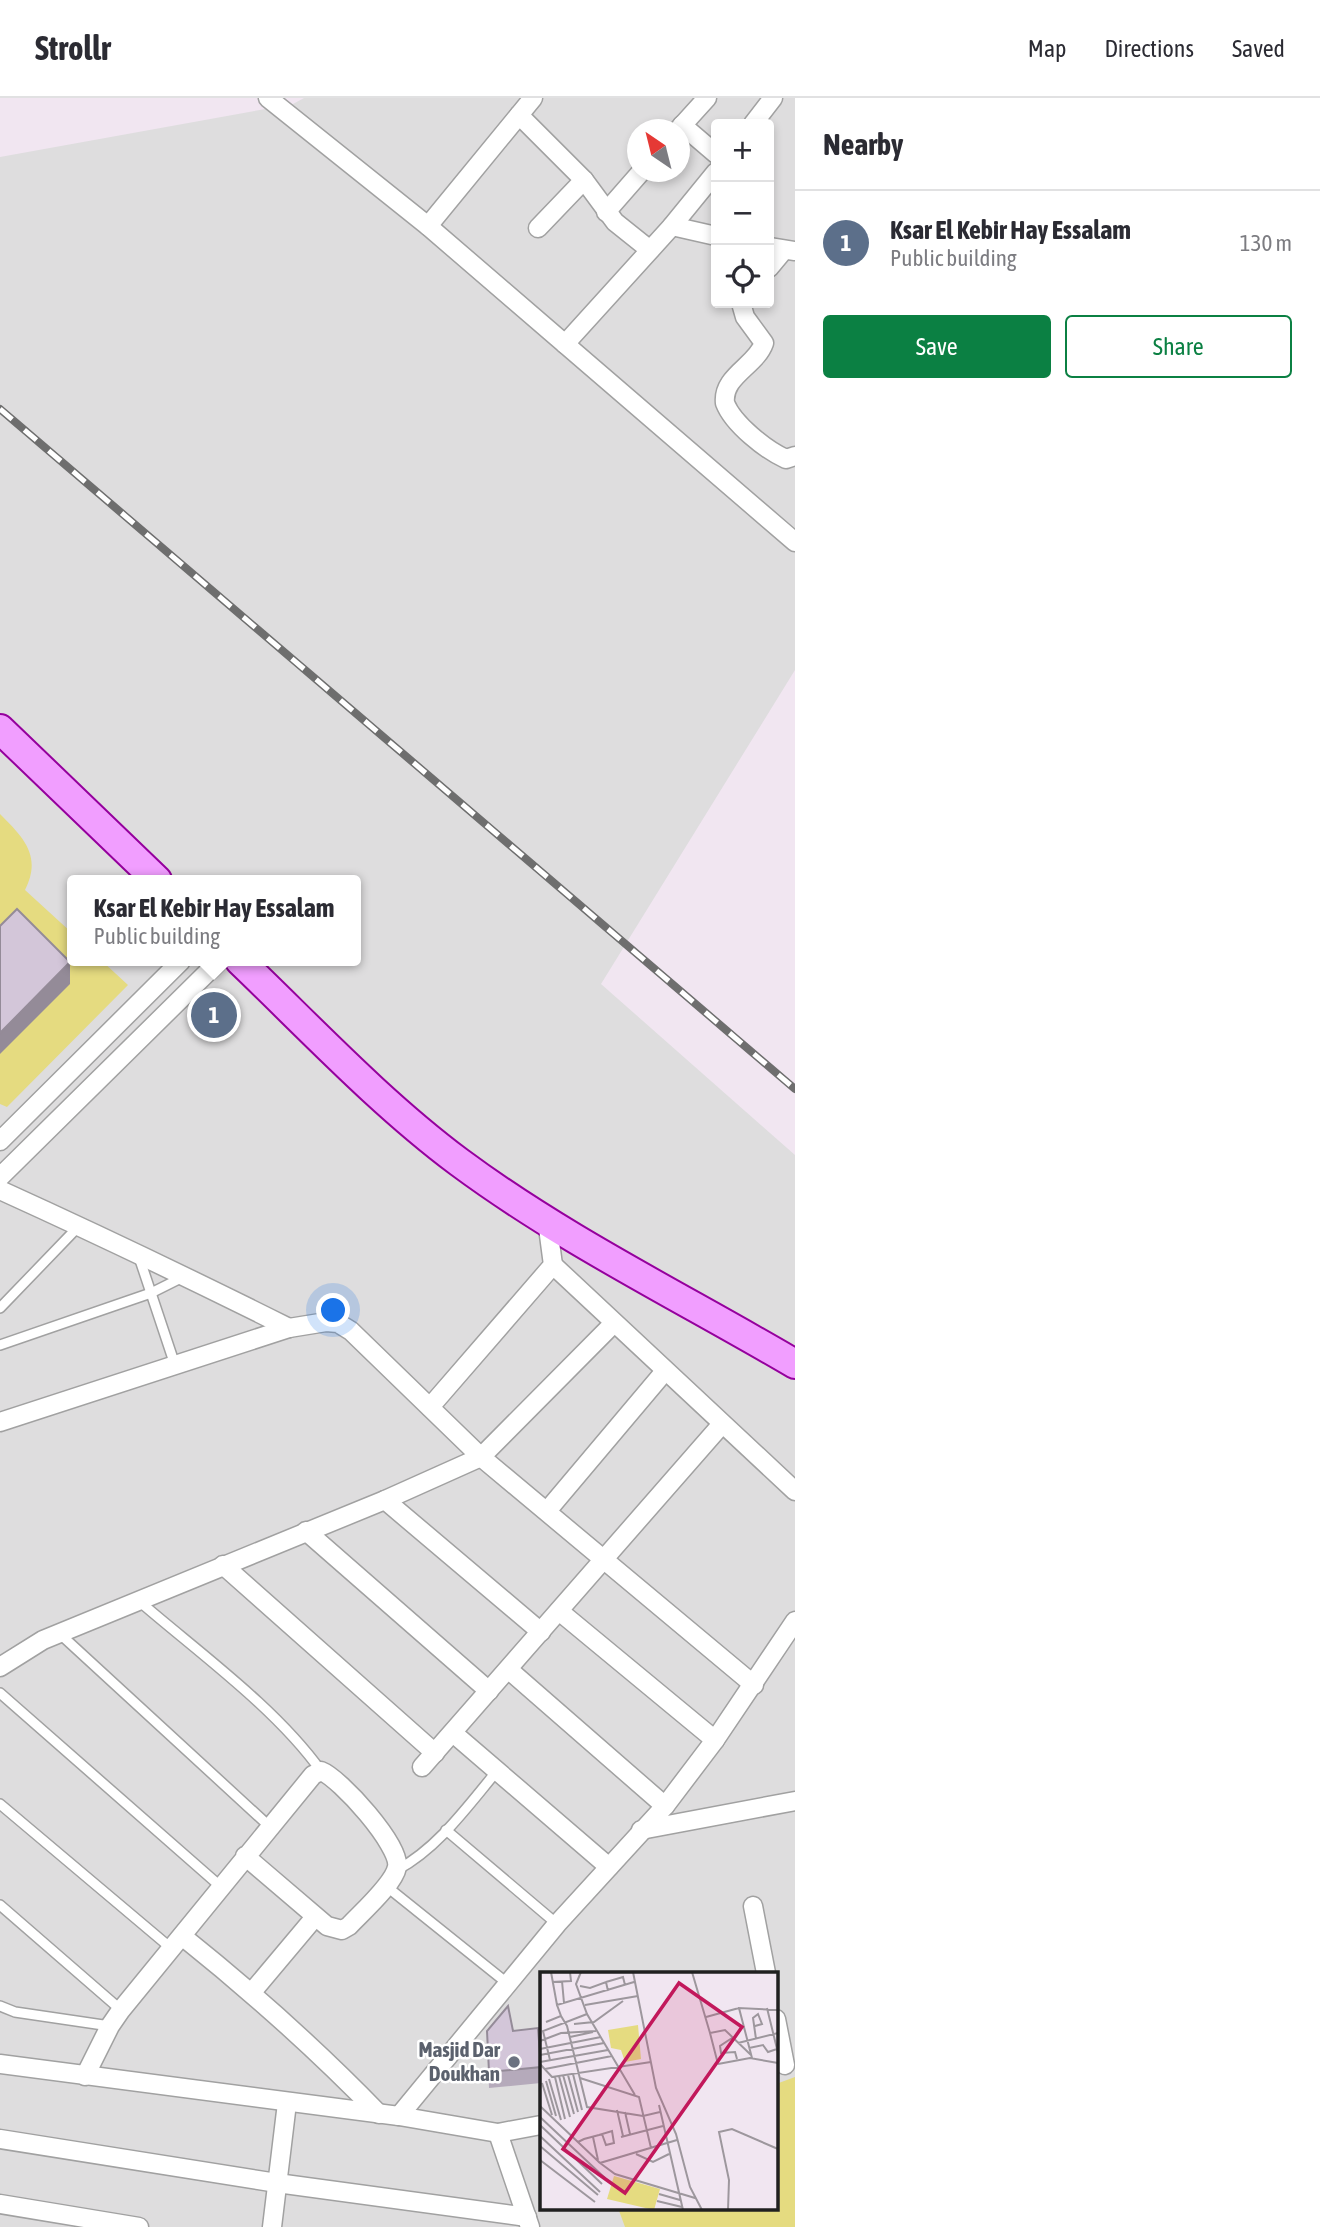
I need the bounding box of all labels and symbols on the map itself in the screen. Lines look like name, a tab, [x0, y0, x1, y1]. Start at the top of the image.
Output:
north arrow	[627, 119, 690, 182]
pin: 1	[191, 989, 237, 1041]
your location	[316, 1293, 350, 1327]
inset map	[540, 1972, 778, 2210]
place label: Masjid Dar Doukhan	[419, 2037, 501, 2085]
marker: Masjid Dar Doukhan	[506, 2054, 522, 2070]

